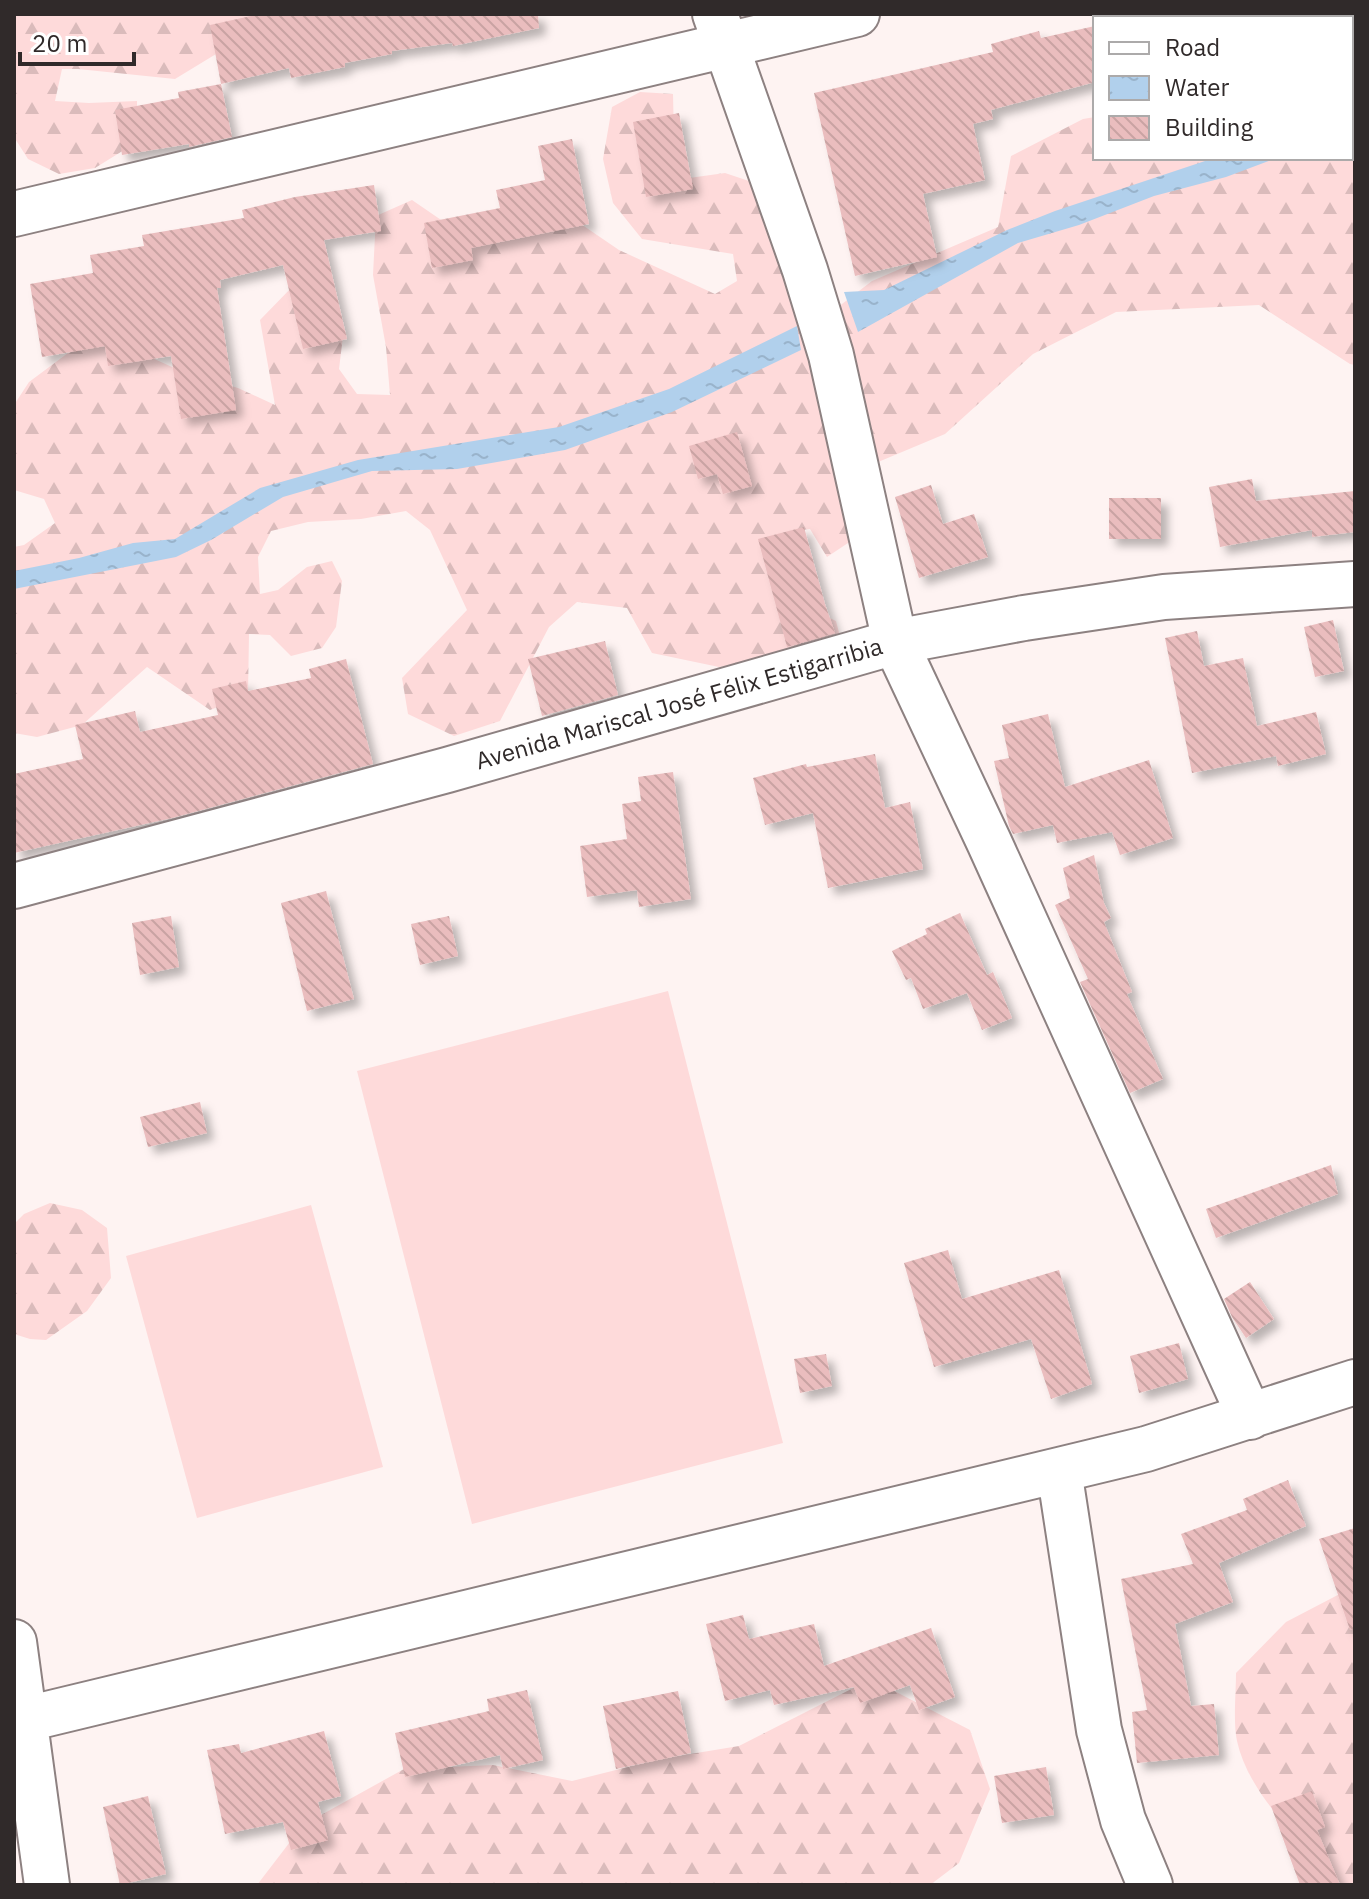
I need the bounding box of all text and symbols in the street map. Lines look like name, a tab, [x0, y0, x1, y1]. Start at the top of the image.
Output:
scale bar	[20, 16, 134, 66]
legend	[1093, 16, 1353, 160]
text: 20 m	[32, 27, 87, 59]
text: Road	[1165, 31, 1220, 63]
text: Water	[1165, 71, 1229, 103]
text: Building	[1165, 111, 1253, 143]
street label: Avenida Mariscal José Félix Estigarribia	[472, 629, 886, 777]

